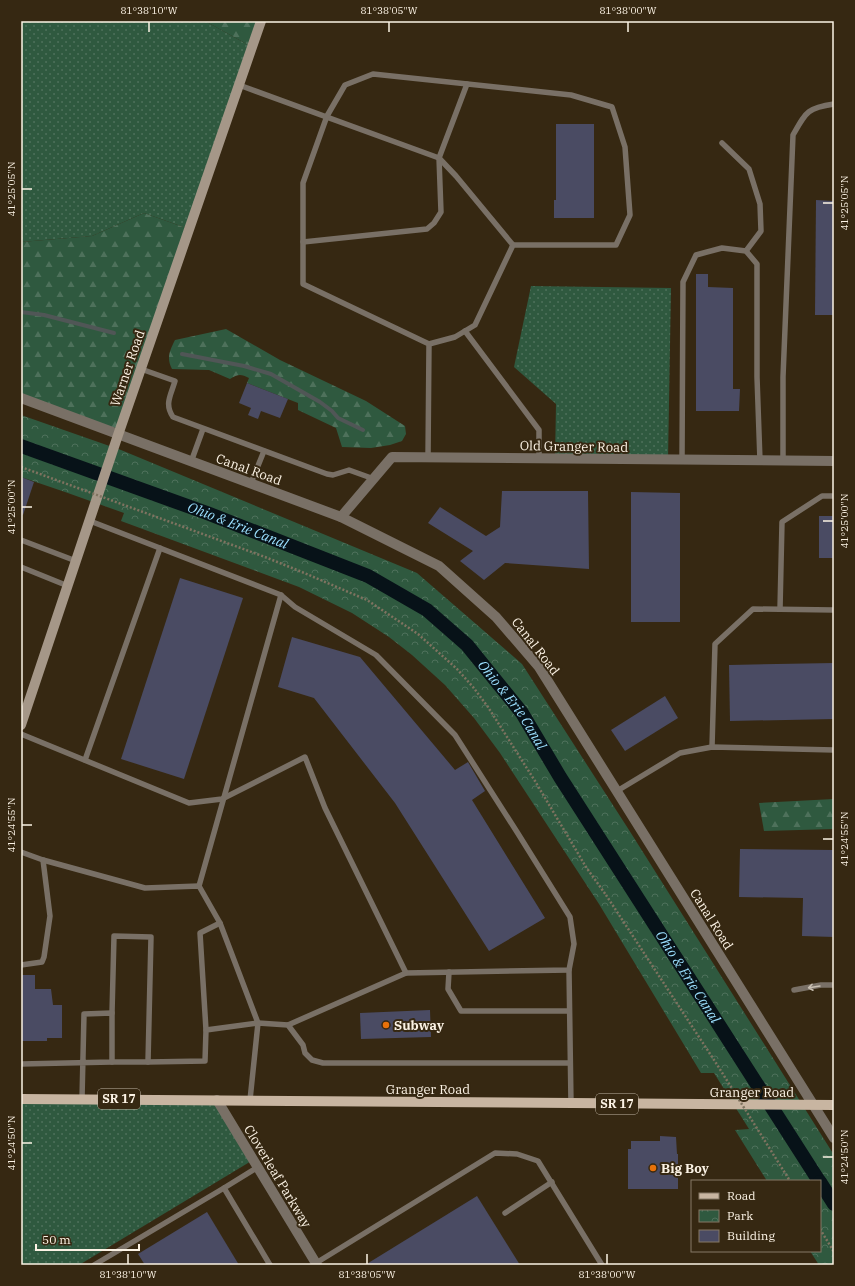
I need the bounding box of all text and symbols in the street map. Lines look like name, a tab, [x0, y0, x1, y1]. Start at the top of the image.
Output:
text: 81°38'10"W	[120, 4, 178, 17]
text: 81°38'05"W	[360, 4, 418, 17]
text: 81°38'00"W	[599, 4, 657, 17]
text: 41°25'05"N	[5, 161, 18, 217]
text: 41°25'05"N	[838, 175, 851, 231]
street label: Warner Road	[106, 328, 149, 409]
street label: Old Granger Road	[520, 437, 628, 456]
street label: Canal Road	[214, 450, 284, 489]
text: 41°25'00"N	[5, 479, 18, 535]
text: 41°25'00"N	[838, 493, 851, 549]
water label: Ohio & Erie Canal	[185, 498, 292, 553]
street label: Canal Road	[508, 614, 564, 679]
water label: Ohio & Erie Canal	[474, 656, 551, 754]
text: 41°24'55"N	[5, 797, 18, 853]
text: 41°24'55"N	[838, 811, 851, 867]
street label: Canal Road	[686, 886, 737, 953]
water label: Ohio & Erie Canal	[652, 927, 725, 1027]
one-way arrow	[808, 983, 821, 991]
place label: Subway	[394, 1017, 445, 1034]
marker: Subway	[381, 1020, 391, 1030]
street label: Granger Road	[386, 1081, 470, 1098]
street label: Granger Road	[710, 1084, 794, 1101]
road number: SR 17	[98, 1089, 140, 1109]
road number: SR 17	[596, 1094, 638, 1114]
text: 41°24'50"N	[5, 1115, 18, 1171]
street label: Cloverleaf Parkway	[240, 1122, 315, 1231]
text: 41°24'50"N	[838, 1129, 851, 1185]
place label: Big Boy	[661, 1160, 710, 1177]
marker: Big Boy	[648, 1163, 658, 1173]
legend	[691, 1180, 821, 1252]
text: Road	[727, 1188, 756, 1203]
text: Park	[727, 1208, 753, 1223]
scale bar	[36, 1226, 139, 1252]
text: Building	[727, 1228, 775, 1243]
text: 50 m	[42, 1232, 71, 1247]
text: 81°38'10"W	[99, 1268, 157, 1281]
text: 81°38'05"W	[338, 1268, 396, 1281]
text: 81°38'00"W	[578, 1268, 636, 1281]

